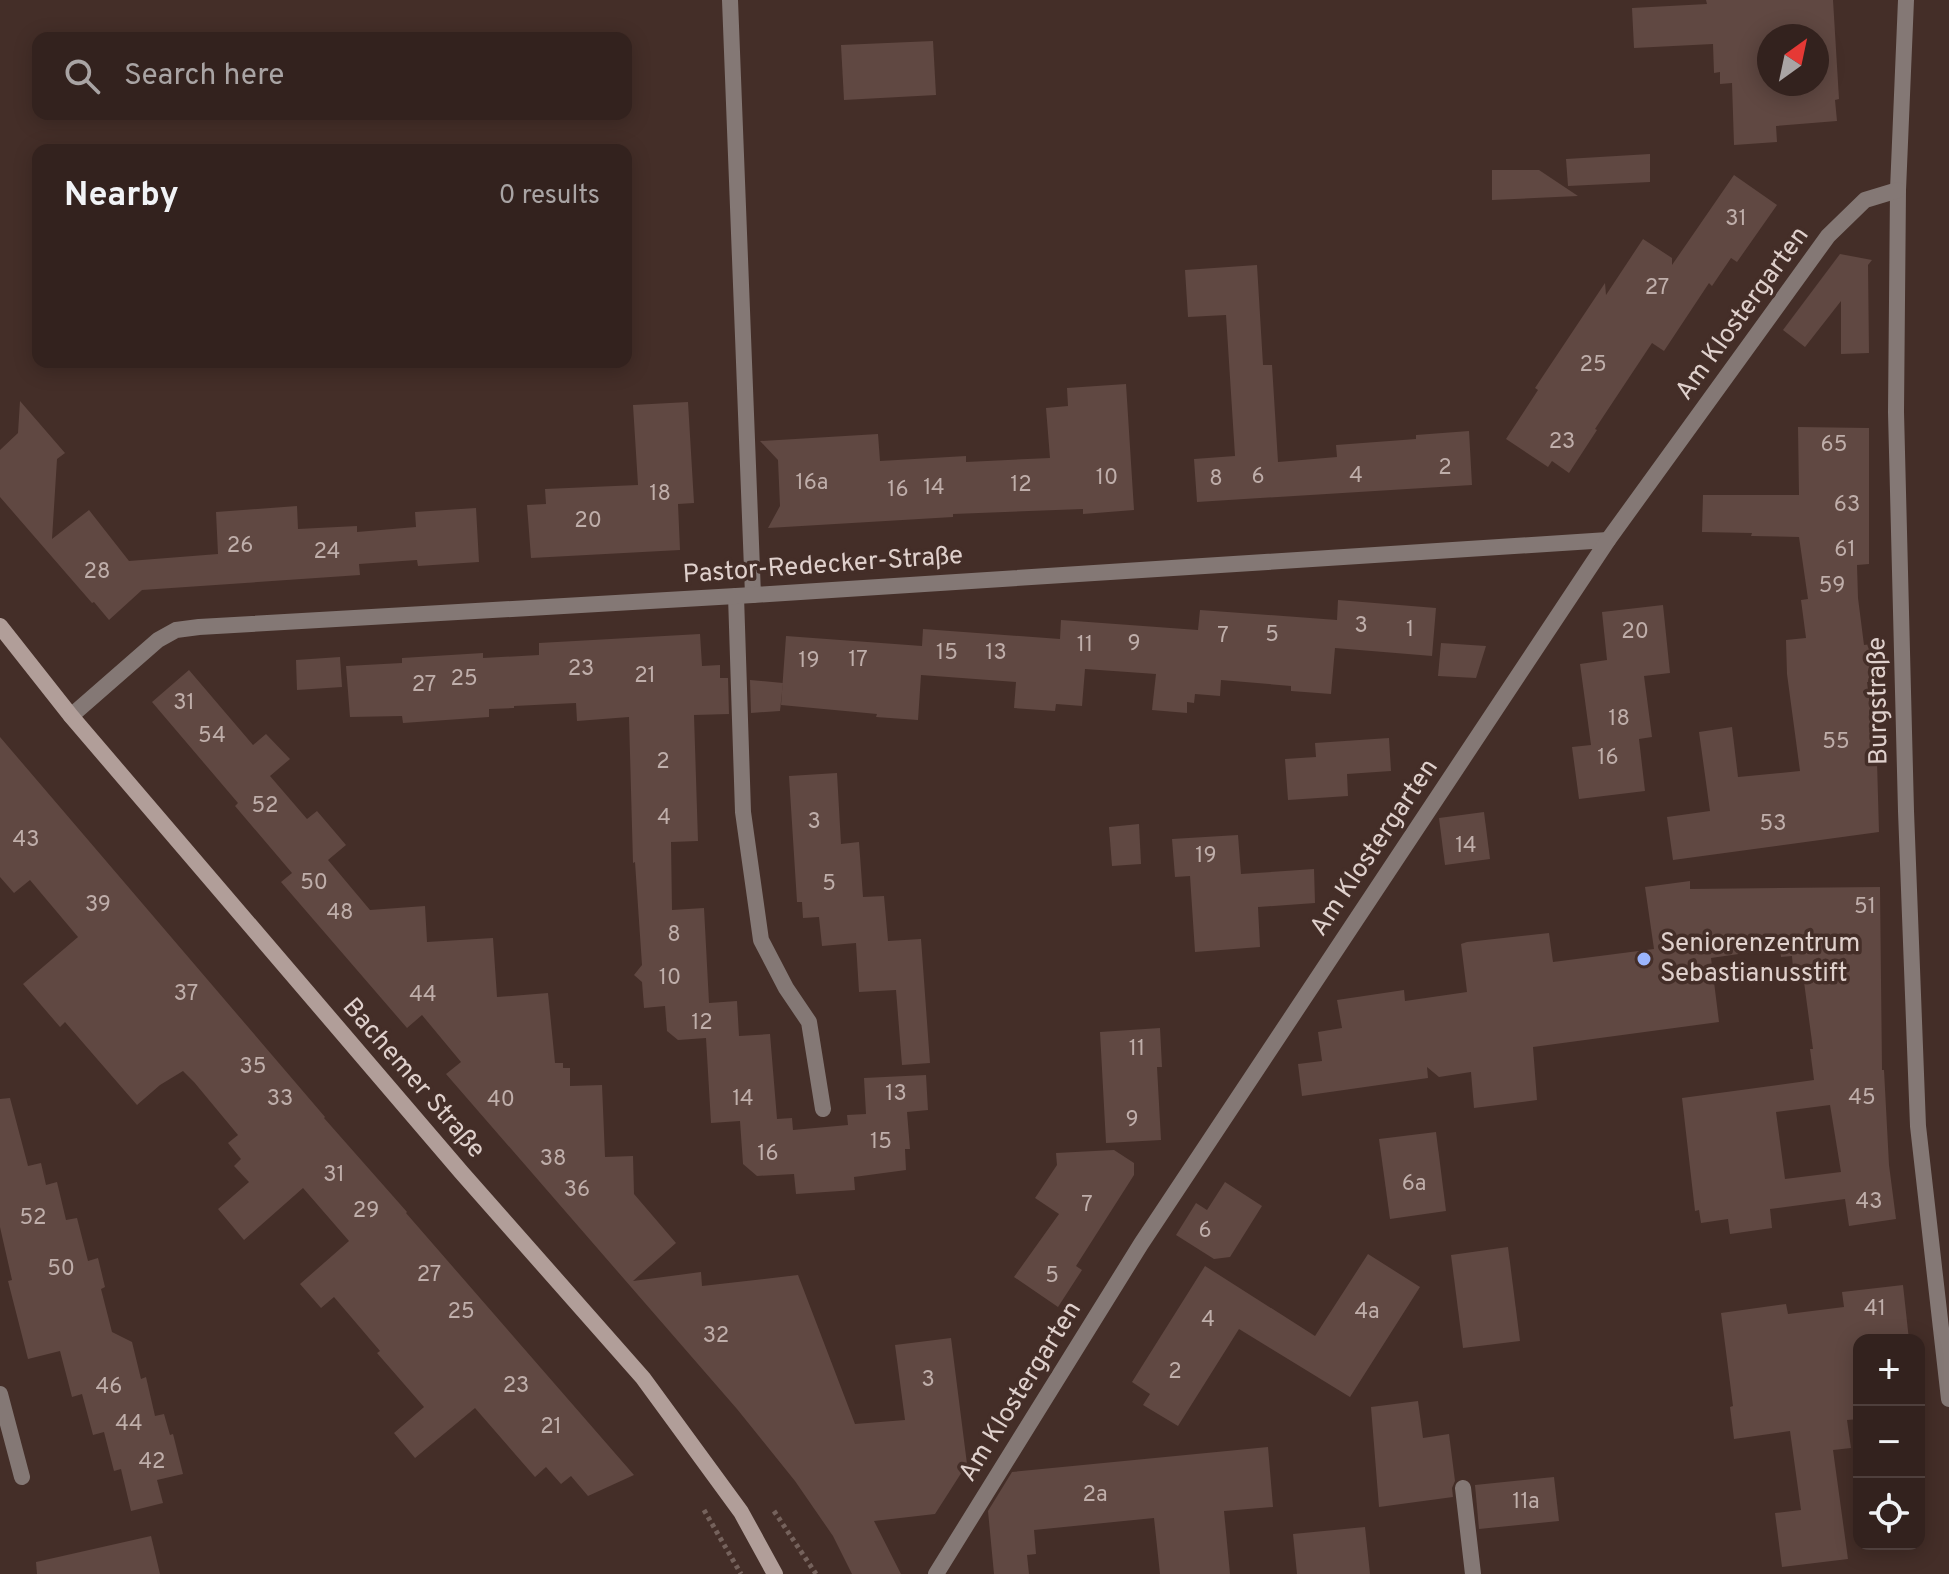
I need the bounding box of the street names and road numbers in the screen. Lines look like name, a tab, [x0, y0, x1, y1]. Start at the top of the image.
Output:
street label: Am Klostergarten	[1669, 221, 1817, 407]
street label: Pastor-Redecker-Straße	[682, 540, 964, 592]
street label: Burgstraße	[1861, 637, 1897, 765]
street label: Am Klostergarten	[1303, 753, 1447, 943]
street label: Bachemer Straße	[334, 992, 492, 1166]
street label: Am Klostergarten	[952, 1295, 1090, 1489]

